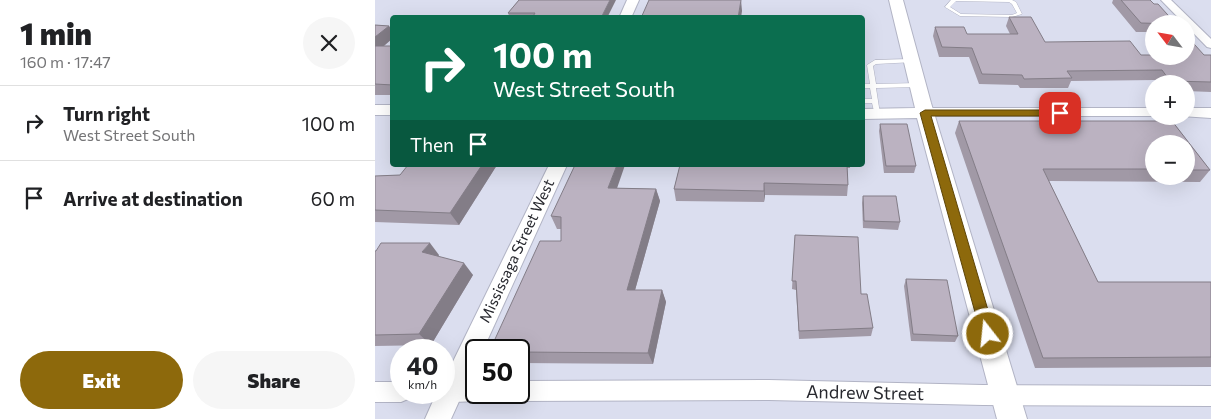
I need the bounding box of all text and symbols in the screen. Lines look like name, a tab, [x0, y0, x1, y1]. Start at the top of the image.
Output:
text: 1 min	[20, 14, 92, 51]
north arrow	[1145, 15, 1195, 65]
map controls	[1145, 15, 1195, 185]
button: close	[303, 17, 355, 69]
text: 100 m	[493, 32, 593, 75]
icon: right	[410, 35, 475, 100]
text: 160 m · 17:47	[20, 52, 111, 71]
text: West Street South	[493, 75, 675, 102]
button: +	[1145, 75, 1195, 125]
pin	[1039, 92, 1081, 134]
icon: arrive	[1046, 99, 1074, 127]
text: Turn right	[63, 102, 150, 125]
icon: right	[20, 109, 48, 137]
text: 100 m	[302, 112, 355, 135]
text: West Street South	[63, 125, 195, 144]
icon: arrive	[464, 130, 492, 158]
text: Then	[410, 133, 454, 156]
button: −	[1145, 135, 1195, 185]
street label: Mississaga Street West	[475, 176, 557, 325]
icon: arrive	[20, 184, 48, 212]
text: Arrive at destination	[63, 187, 243, 210]
text: 60 m	[311, 187, 355, 210]
position arrow	[961, 307, 1013, 359]
speed limit sign: 50	[465, 339, 530, 404]
text: 40	[407, 350, 438, 380]
button: Exit	[20, 351, 183, 409]
button: Share	[193, 351, 355, 409]
text: km/h	[408, 377, 437, 391]
street label: Andrew Street	[806, 380, 924, 404]

